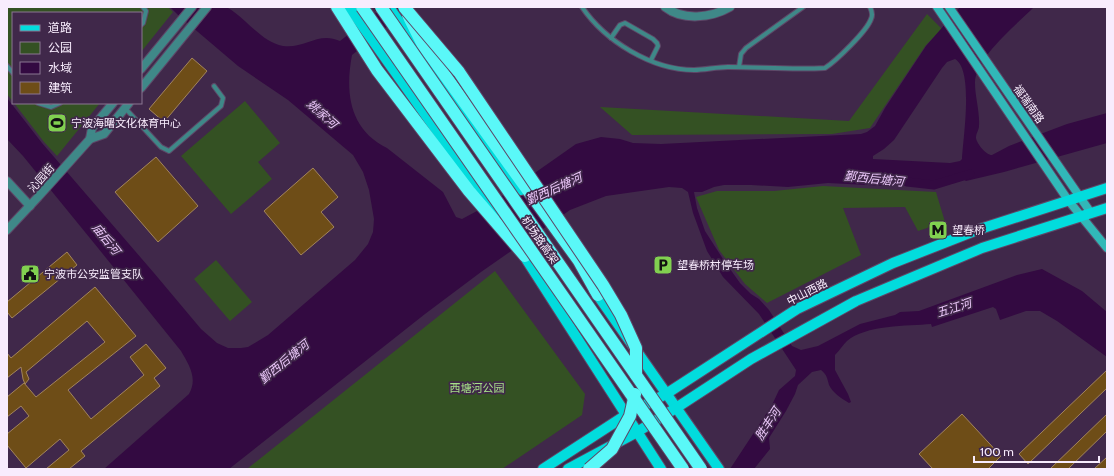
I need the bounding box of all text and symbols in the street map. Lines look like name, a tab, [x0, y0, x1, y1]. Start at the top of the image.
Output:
legend	[12, 12, 142, 104]
text: 道路	[48, 20, 72, 35]
text: 公园	[48, 40, 72, 55]
text: 水域	[48, 60, 72, 75]
text: 建筑	[48, 80, 72, 95]
street label: 福瑞南路	[1011, 82, 1047, 126]
water label: 姚家河	[304, 96, 342, 133]
sports icon: 宁波海曙文化体育中心	[46, 112, 68, 134]
place label: 宁波海曙文化体育中心	[71, 116, 181, 130]
street label: 沁园街	[25, 161, 57, 195]
water label: 鄞西后塘河	[843, 168, 907, 189]
water label: 鄞西后塘河	[523, 169, 586, 208]
street label: 机场路高架	[518, 213, 562, 267]
metro station icon: 望春桥	[927, 219, 949, 241]
water label: 庙后河	[89, 220, 125, 259]
place label: 望春桥	[952, 223, 985, 237]
parking icon: 望春桥村停车场	[652, 254, 674, 276]
place label: 望春桥村停车场	[677, 258, 754, 272]
public building icon: 宁波市公安监管支队	[19, 263, 41, 285]
place label: 宁波市公安监管支队	[44, 267, 143, 281]
street label: 中山西路	[784, 276, 830, 308]
water label: 五江河	[934, 294, 975, 320]
water label: 鄞西后塘河	[256, 336, 313, 386]
park label: 西塘河公园	[450, 381, 505, 395]
water label: 胜丰河	[751, 403, 785, 443]
scale bar	[974, 438, 1099, 464]
text: 100 m	[980, 444, 1014, 459]

